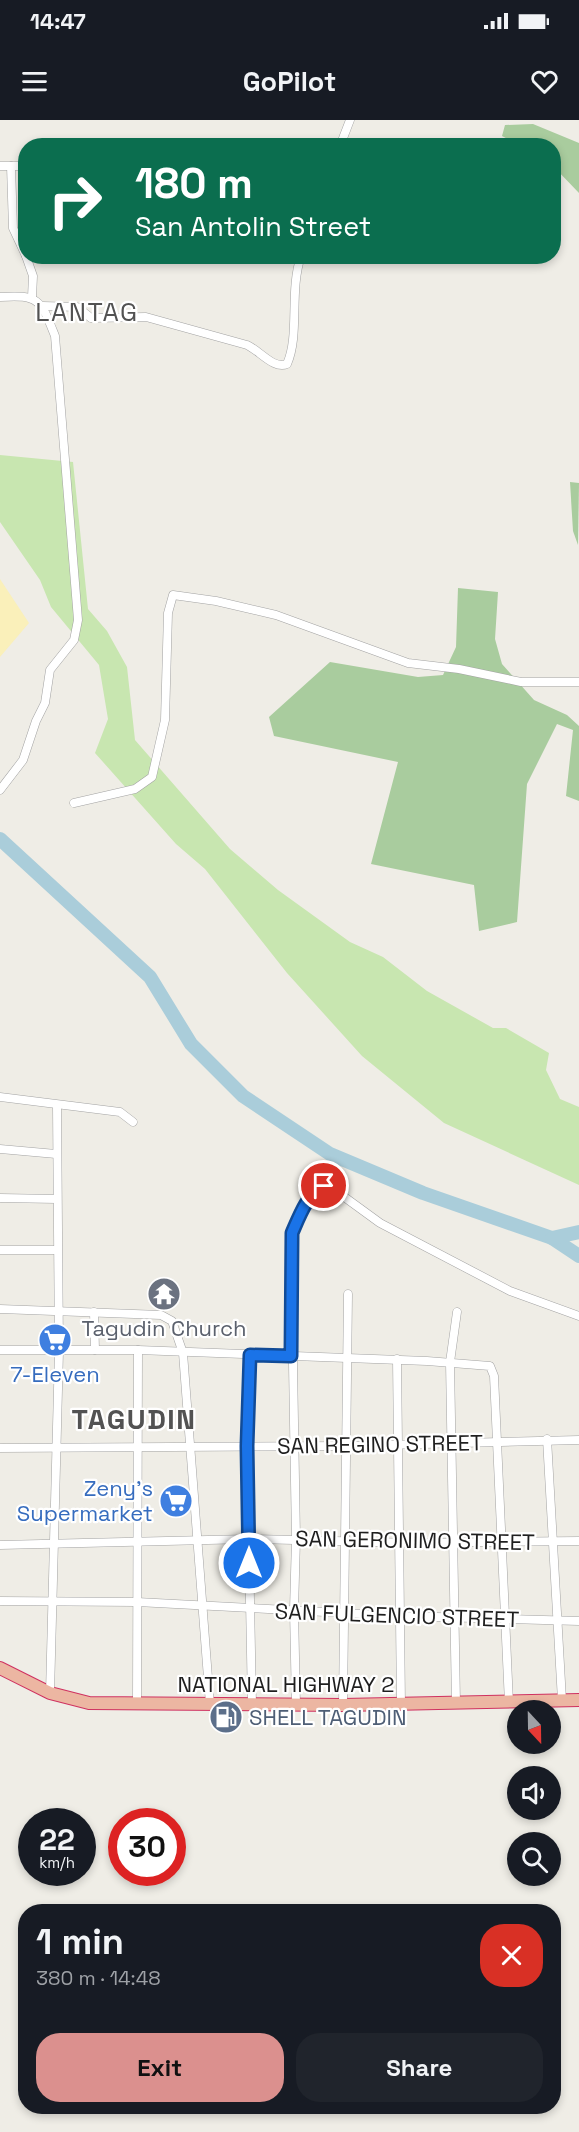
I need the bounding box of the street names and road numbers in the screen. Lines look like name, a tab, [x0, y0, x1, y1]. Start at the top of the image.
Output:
street label: SAN REGINO STREET	[277, 1428, 483, 1460]
street label: SAN GERONIMO STREET	[295, 1524, 535, 1556]
street label: SAN FULGENCIO STREET	[274, 1597, 520, 1633]
street label: NATIONAL HIGHWAY 2	[177, 1670, 395, 1698]

